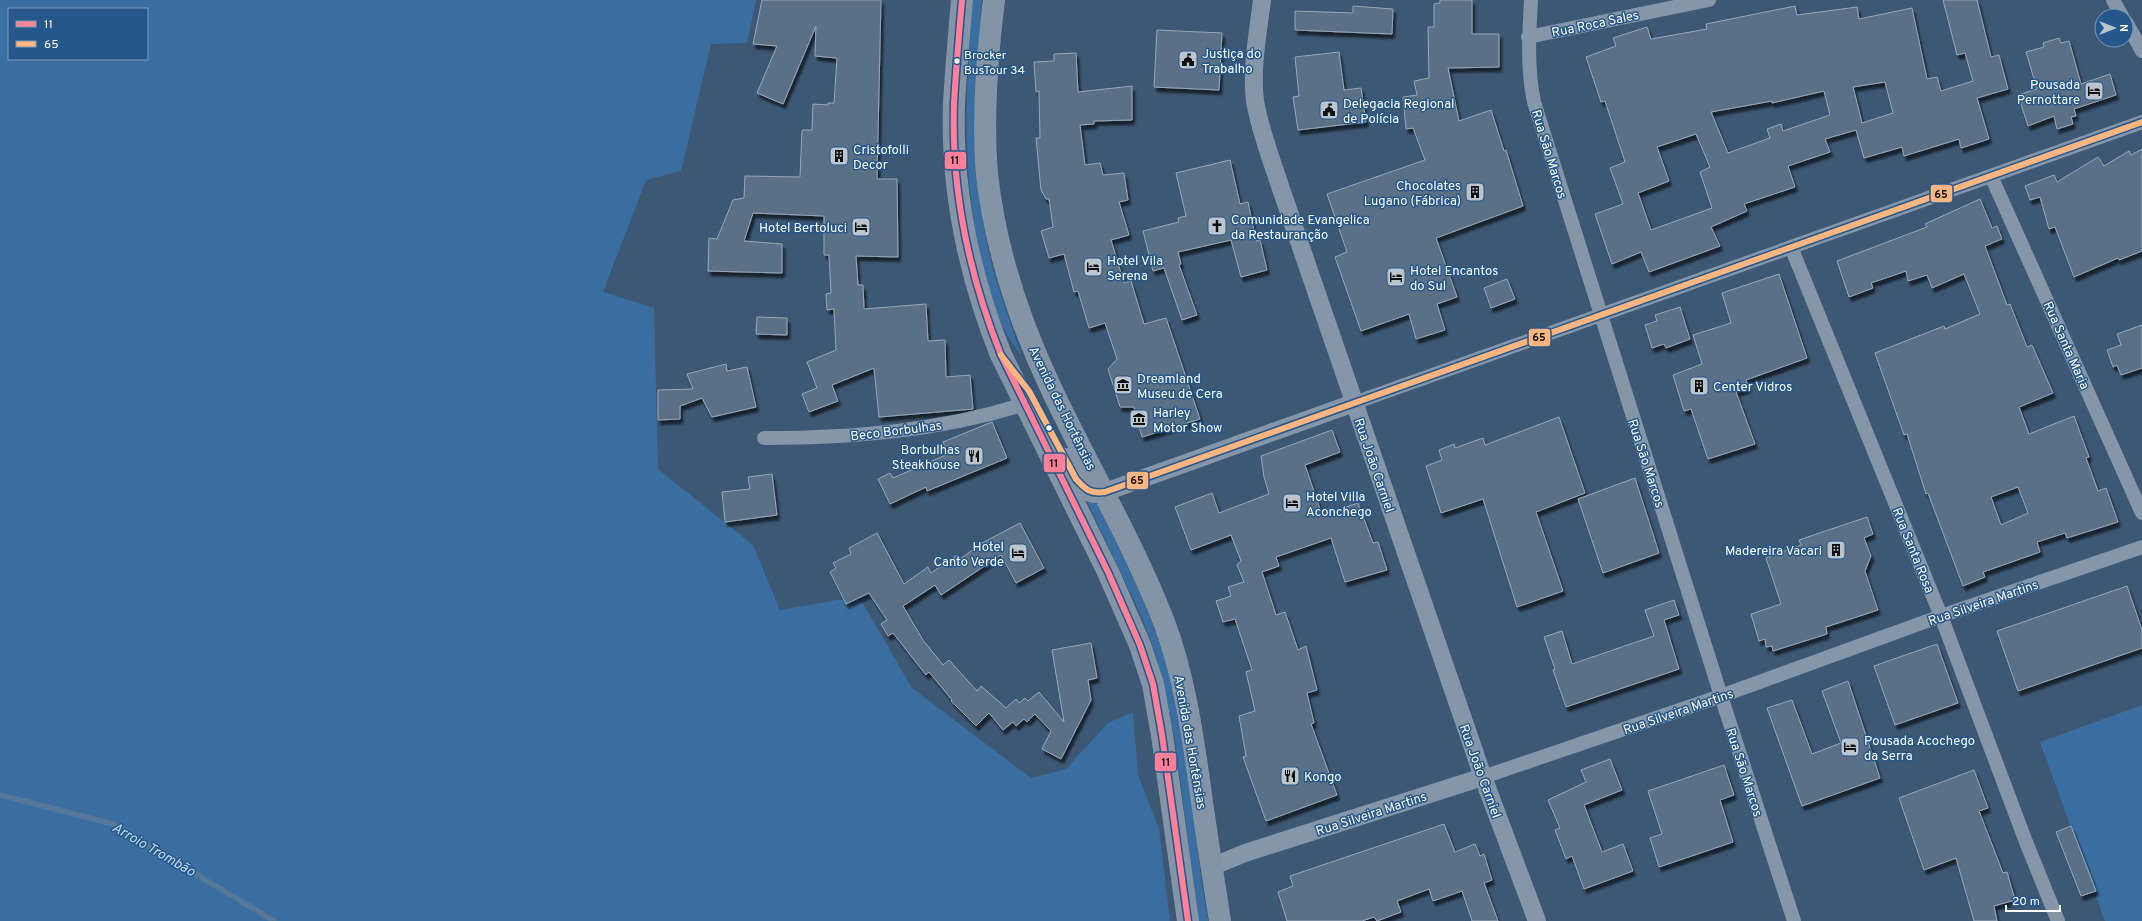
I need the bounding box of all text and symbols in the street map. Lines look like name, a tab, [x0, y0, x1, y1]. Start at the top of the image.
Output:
legend	[8, 8, 148, 60]
street label: Rua Roca Sales	[1550, 8, 1641, 42]
north arrow	[2094, 8, 2134, 48]
text: 11	[44, 17, 53, 33]
text: N	[2116, 24, 2130, 32]
text: 65	[44, 37, 59, 53]
place label: Justiça do Trabalho	[1202, 47, 1261, 78]
place label: Brocker BusTour 34	[964, 48, 1025, 79]
public building icon: Justiça do Trabalho	[1177, 49, 1199, 71]
marker: Brocker BusTour 34	[952, 56, 962, 66]
place label: Pousada Pernottare	[2017, 78, 2080, 109]
hotel icon: Pousada Pernottare	[2083, 80, 2105, 102]
place label: Delegacia Regional de Polícia	[1343, 97, 1455, 128]
public building icon: Delegacia Regional de Polícia	[1318, 99, 1340, 121]
street label: Rua São Marcos	[1527, 108, 1569, 201]
place label: Cristofolli Decor	[853, 143, 909, 174]
building icon: Cristofolli Decor	[828, 145, 850, 167]
line badge: 11	[944, 151, 967, 170]
text: 11	[951, 154, 959, 168]
place label: Chocolates Lugano (Fábrica)	[1364, 179, 1461, 210]
building icon: Chocolates Lugano (Fábrica)	[1464, 181, 1486, 203]
line badge: 65	[1930, 184, 1953, 203]
text: 65	[1934, 188, 1948, 202]
place label: Comunidade Evangelica da Restauranção	[1231, 213, 1370, 244]
church icon: Comunidade Evangelica da Restauranção	[1206, 215, 1228, 237]
hotel icon: Hotel Bertoluci	[850, 216, 872, 238]
place label: Hotel Bertoluci	[759, 221, 847, 237]
place label: Hotel Vila Serena	[1107, 254, 1163, 285]
hotel icon: Hotel Vila Serena	[1082, 256, 1104, 278]
place label: Hotel Encantos do Sul	[1410, 264, 1498, 295]
hotel icon: Hotel Encantos do Sul	[1385, 266, 1407, 288]
street label: Rua Santa Maria	[2039, 299, 2092, 392]
line badge: 65	[1528, 328, 1551, 347]
text: 65	[1532, 331, 1546, 345]
street label: Avenida das Hortênsias	[1024, 344, 1098, 474]
place label: Dreamland Museu de Cera	[1137, 372, 1223, 403]
museum icon: Dreamland Museu de Cera	[1112, 374, 1134, 396]
building icon: Center Vidros	[1688, 375, 1710, 397]
place label: Center Vidros	[1713, 380, 1792, 396]
place label: Harley Motor Show	[1153, 406, 1222, 437]
museum icon: Harley Motor Show	[1128, 408, 1150, 430]
street label: Rua João Carniel	[1349, 416, 1397, 515]
street label: Rua São Marcos	[1623, 417, 1667, 510]
street label: Beco Borbulhas	[850, 418, 943, 446]
unlabelled marker	[1044, 423, 1054, 433]
place label: Borbulhas Steakhouse	[892, 443, 960, 474]
restaurant icon: Borbulhas Steakhouse	[963, 445, 985, 467]
line badge: 11	[1043, 453, 1066, 473]
text: 11	[1050, 457, 1058, 471]
line badge: 65	[1126, 471, 1149, 490]
text: 65	[1130, 474, 1144, 488]
place label: Hotel Villa Aconchego	[1306, 490, 1372, 521]
hotel icon: Hotel Villa Aconchego	[1281, 492, 1303, 514]
street label: Rua Santa Rosa	[1888, 506, 1937, 596]
building icon: Madereira Vacari	[1825, 539, 1847, 561]
place label: Hotel Canto Verde	[933, 540, 1004, 571]
hotel icon: Hotel Canto Verde	[1007, 542, 1029, 564]
place label: Madereira Vacari	[1725, 544, 1822, 560]
street label: Rua Silveira Martins	[1926, 578, 2041, 630]
street label: Avenida das Hortênsias	[1169, 674, 1209, 811]
street label: Rua Silveira Martins	[1621, 687, 1736, 739]
street label: Rua João Carniel	[1455, 723, 1504, 821]
street label: Rua São Marcos	[1721, 726, 1765, 819]
place label: Pousada Acochego da Serra	[1864, 734, 1975, 765]
hotel icon: Pousada Acochego da Serra	[1839, 736, 1861, 758]
line badge: 11	[1154, 752, 1177, 772]
text: 11	[1162, 756, 1170, 770]
restaurant icon: Kongo	[1279, 765, 1301, 787]
place label: Kongo	[1304, 770, 1341, 786]
street label: Rua Silveira Martins	[1314, 789, 1429, 840]
water label: Arroio Trombão	[109, 820, 198, 881]
scale bar	[2006, 887, 2060, 913]
text: 20 m	[2012, 894, 2040, 910]

